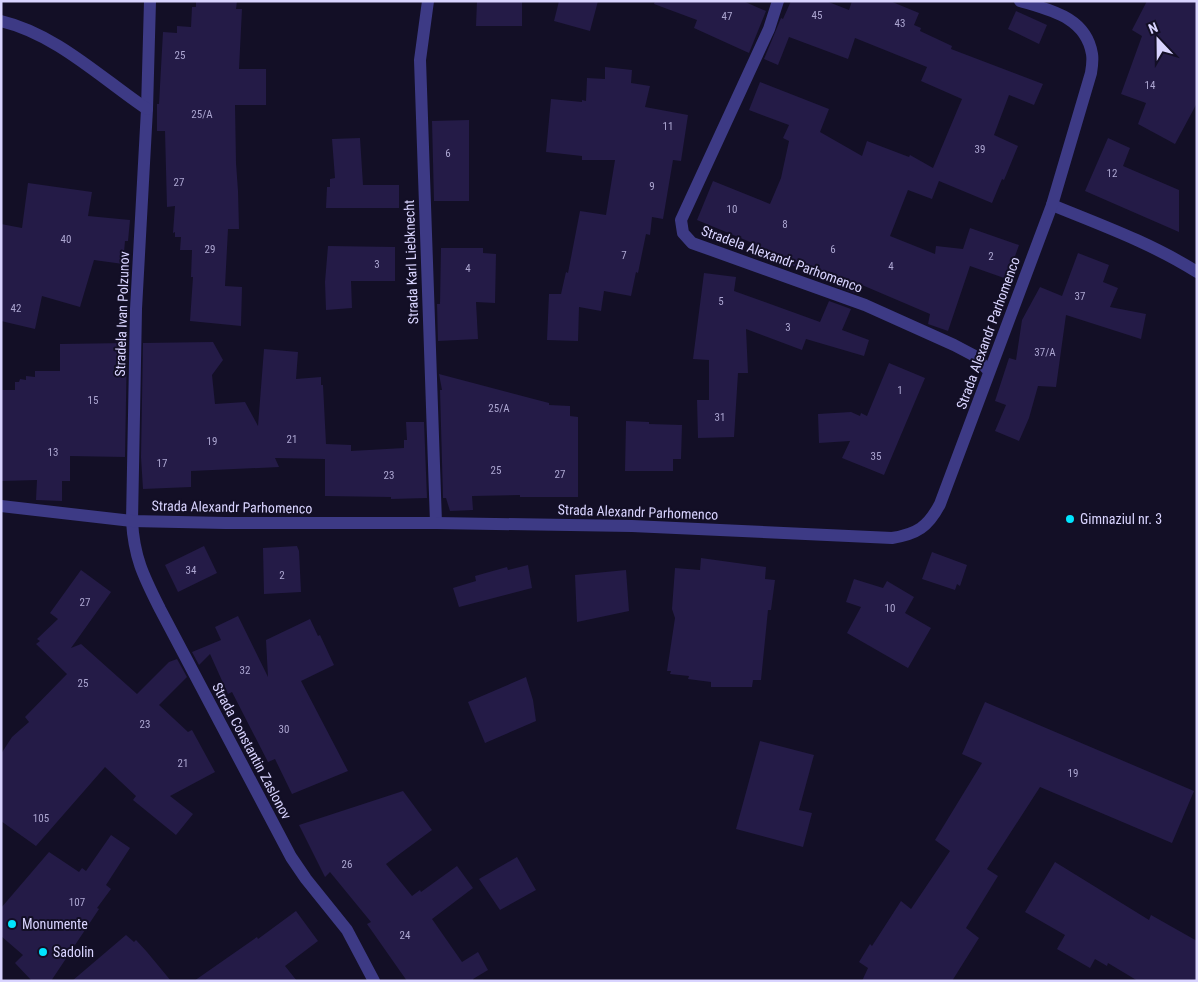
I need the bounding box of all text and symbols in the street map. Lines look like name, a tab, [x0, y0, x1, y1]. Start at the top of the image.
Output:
house number: 45	[812, 9, 822, 22]
house number: 47	[722, 10, 732, 23]
north arrow	[1133, 15, 1183, 65]
house number: 43	[895, 17, 905, 30]
text: N	[1146, 19, 1160, 37]
house number: 25	[175, 49, 185, 62]
house number: 14	[1145, 79, 1156, 92]
house number: 25/A	[191, 108, 213, 121]
house number: 11	[663, 120, 673, 133]
house number: 39	[975, 143, 985, 156]
house number: 6	[445, 147, 451, 160]
house number: 12	[1107, 167, 1117, 180]
house number: 27	[174, 176, 184, 189]
house number: 9	[649, 180, 655, 193]
street label: Strada Karl Liebknecht	[401, 200, 421, 324]
house number: 10	[727, 203, 737, 216]
house number: 8	[782, 218, 788, 231]
street label: Stradela Alexandr Parhomenco	[699, 222, 865, 296]
house number: 40	[61, 233, 71, 246]
house number: 29	[205, 243, 215, 256]
house number: 6	[830, 243, 836, 256]
house number: 7	[621, 249, 627, 262]
house number: 2	[988, 250, 994, 263]
street label: Stradela Ivan Polzunov	[112, 251, 132, 377]
street label: Strada Alexandr Parhomenco	[953, 255, 1023, 411]
house number: 3	[374, 258, 380, 271]
house number: 4	[888, 260, 894, 273]
house number: 4	[465, 262, 471, 275]
house number: 37	[1075, 290, 1085, 303]
house number: 5	[718, 295, 724, 308]
house number: 42	[11, 302, 21, 315]
house number: 3	[785, 321, 791, 334]
house number: 37/A	[1034, 346, 1056, 359]
house number: 1	[897, 384, 903, 397]
house number: 15	[88, 394, 98, 407]
house number: 25/A	[488, 402, 510, 415]
house number: 31	[715, 411, 725, 424]
house number: 21	[287, 433, 297, 446]
house number: 19	[207, 435, 217, 448]
house number: 13	[48, 446, 58, 459]
house number: 35	[871, 450, 881, 463]
house number: 17	[157, 457, 167, 470]
house number: 25	[491, 464, 501, 477]
house number: 27	[555, 468, 565, 481]
house number: 23	[384, 469, 394, 482]
street label: Strada Alexandr Parhomenco	[152, 498, 312, 516]
street label: Strada Alexandr Parhomenco	[557, 501, 719, 523]
place label: Gimnaziul nr. 3	[1080, 511, 1162, 527]
marker: Gimnaziul nr. 3	[1064, 513, 1076, 525]
house number: 34	[186, 564, 197, 577]
house number: 2	[279, 569, 285, 582]
house number: 27	[80, 596, 90, 609]
house number: 10	[885, 602, 895, 615]
house number: 32	[240, 664, 250, 677]
house number: 25	[78, 677, 88, 690]
street label: Strada Constantin Zaslonov	[209, 680, 295, 822]
house number: 23	[140, 718, 150, 731]
house number: 30	[279, 723, 289, 736]
house number: 21	[178, 757, 188, 770]
house number: 19	[1068, 767, 1078, 780]
house number: 105	[33, 812, 49, 825]
house number: 26	[342, 858, 352, 871]
house number: 107	[69, 896, 85, 909]
place label: Monumente	[22, 916, 88, 932]
marker: Monumente	[6, 918, 18, 930]
house number: 24	[400, 929, 411, 942]
place label: Sadolin	[53, 944, 94, 960]
marker: Sadolin	[37, 946, 49, 958]

